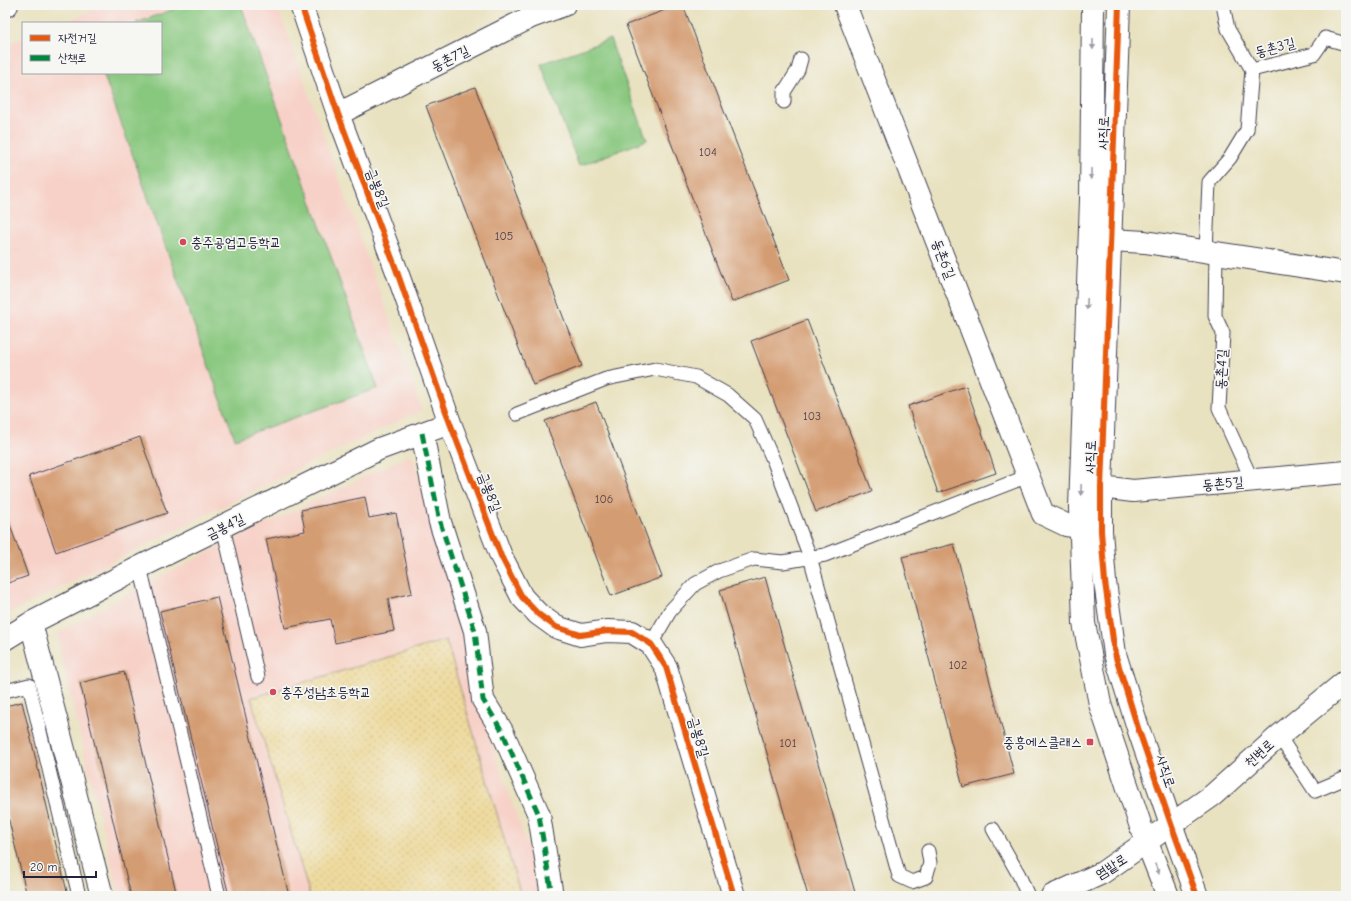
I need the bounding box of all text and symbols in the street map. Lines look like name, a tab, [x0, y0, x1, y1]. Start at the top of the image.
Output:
legend	[22, 22, 162, 74]
text: 자전거길	[58, 31, 97, 45]
street label: 동촌3길	[1253, 34, 1298, 61]
one-way arrow	[1090, 38, 1096, 51]
street label: 동촌7길	[428, 41, 473, 75]
text: 산책로	[58, 51, 87, 65]
street label: 사직로	[1094, 116, 1113, 150]
house number: 104	[699, 145, 717, 159]
street label: 금봉8길	[362, 166, 393, 211]
one-way arrow	[1088, 168, 1094, 181]
house number: 105	[495, 229, 513, 243]
place label: 충주공업고등학교	[191, 234, 281, 251]
marker: 충주공업고등학교	[178, 237, 188, 247]
street label: 동촌6길	[928, 237, 959, 282]
one-way arrow	[1084, 298, 1090, 311]
street label: 동촌4길	[1212, 348, 1231, 390]
house number: 103	[803, 409, 821, 423]
street label: 사직로	[1081, 440, 1100, 474]
street label: 금봉8길	[474, 470, 505, 515]
street label: 동촌5길	[1202, 473, 1245, 494]
one-way arrow	[1078, 484, 1084, 497]
house number: 106	[595, 492, 613, 506]
street label: 금봉4길	[203, 510, 248, 543]
house number: 102	[949, 658, 967, 672]
place label: 충주성남초등학교	[281, 684, 371, 701]
marker: 충주성남초등학교	[268, 687, 278, 697]
street label: 금봉8길	[685, 715, 713, 760]
place label: 중흥에스클래스	[1003, 734, 1082, 751]
house number: 101	[780, 736, 797, 750]
street label: 천변로	[1241, 736, 1278, 771]
marker: 중흥에스클래스	[1085, 737, 1095, 747]
street label: 사직로	[1152, 752, 1179, 790]
street label: 염밭로	[1092, 850, 1130, 883]
scale bar	[24, 853, 96, 879]
text: 20 m	[30, 860, 58, 874]
one-way arrow	[1155, 864, 1161, 876]

